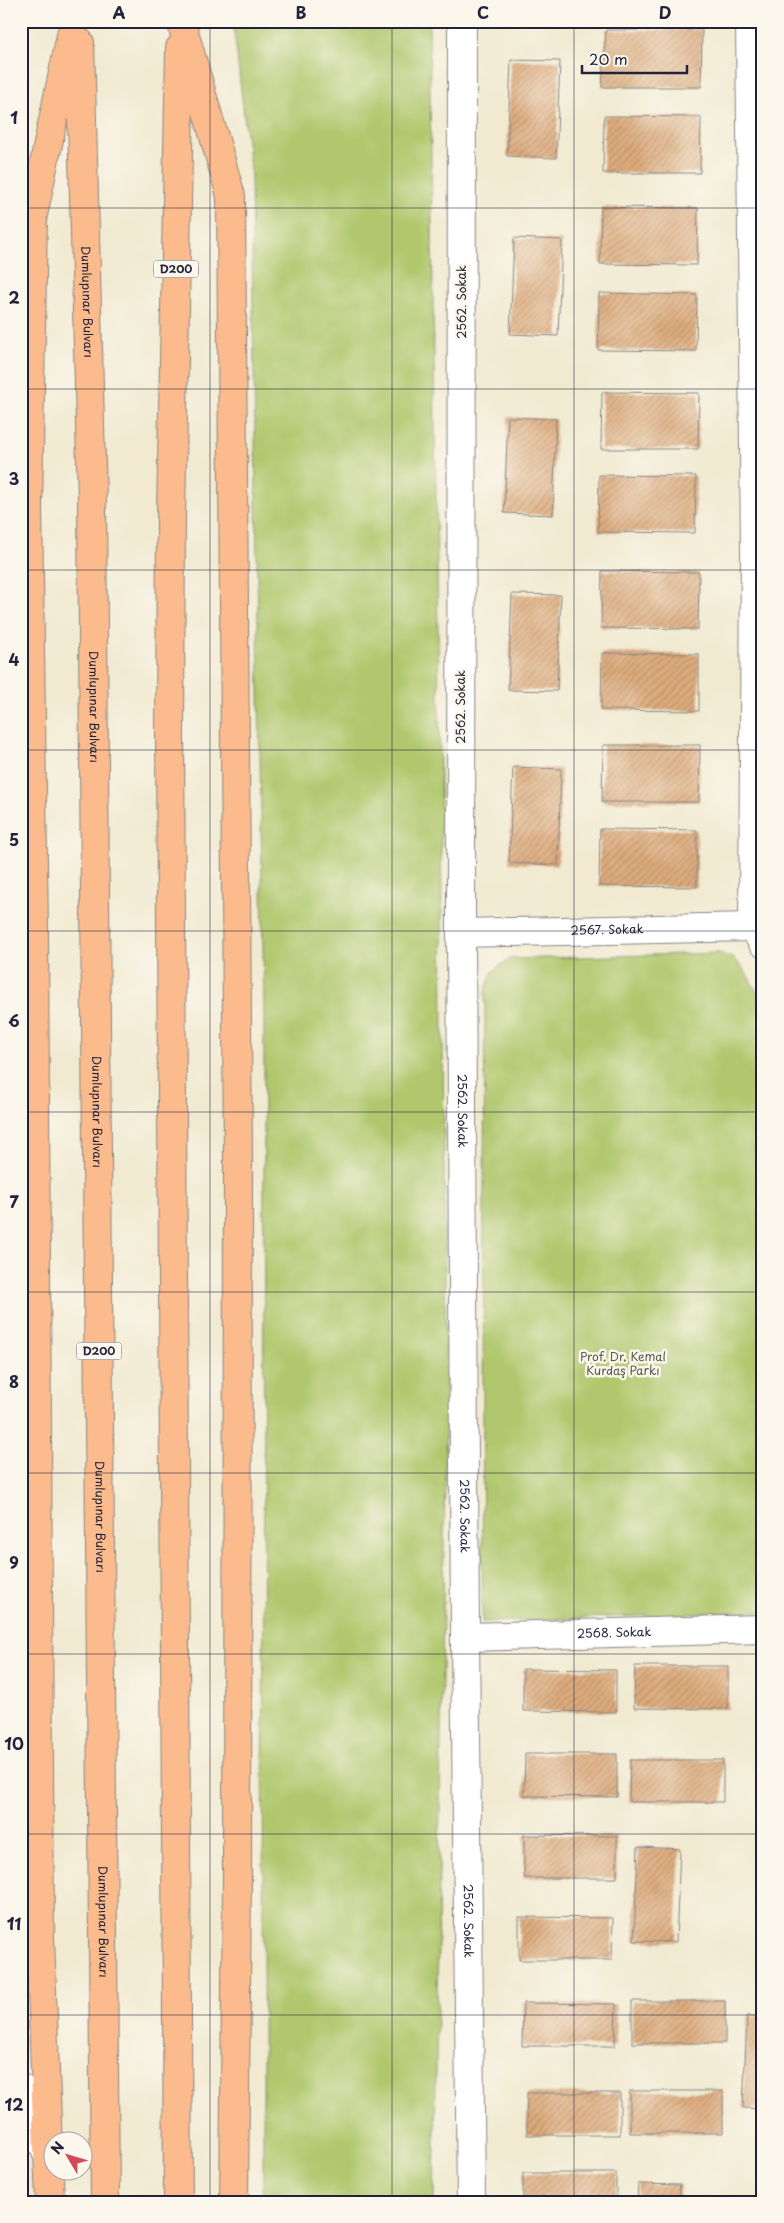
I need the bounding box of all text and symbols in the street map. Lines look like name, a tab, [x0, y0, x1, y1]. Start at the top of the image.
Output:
text: A	[113, 0, 126, 24]
text: B	[296, 0, 307, 24]
text: C	[477, 0, 489, 24]
text: D	[659, 0, 671, 24]
scale bar	[582, 42, 686, 74]
text: 20 m	[589, 47, 628, 70]
text: 1	[10, 105, 18, 129]
street label: Dumlupınar Bulvarı	[77, 246, 98, 358]
road number: D200	[154, 260, 198, 278]
street label: 2562. Sokak	[452, 265, 470, 339]
text: 2	[8, 285, 20, 309]
text: 3	[9, 466, 19, 490]
text: 4	[9, 647, 20, 671]
street label: Dumlupınar Bulvarı	[85, 651, 104, 763]
street label: 2562. Sokak	[451, 670, 469, 744]
text: 5	[9, 827, 19, 851]
street label: 2567. Sokak	[570, 919, 644, 939]
text: 6	[8, 1008, 20, 1032]
street label: Dumlupınar Bulvarı	[88, 1056, 107, 1168]
street label: 2562. Sokak	[454, 1074, 472, 1148]
text: 7	[9, 1189, 19, 1213]
road number: D200	[76, 1342, 122, 1360]
park label: Prof. Dr. Kemal Kurdaş Parkı	[580, 1347, 666, 1379]
text: 8	[9, 1369, 19, 1393]
street label: Dumlupınar Bulvarı	[91, 1461, 110, 1573]
street label: 2562. Sokak	[456, 1479, 475, 1553]
text: 9	[9, 1550, 19, 1574]
street label: 2568. Sokak	[576, 1622, 652, 1642]
text: 10	[4, 1731, 24, 1755]
street label: Dumlupınar Bulvarı	[94, 1866, 113, 1978]
street label: 2562. Sokak	[460, 1884, 478, 1958]
text: 11	[7, 1911, 21, 1935]
text: 12	[5, 2092, 23, 2116]
north arrow	[42, 2130, 92, 2180]
text: N	[46, 2137, 69, 2159]

